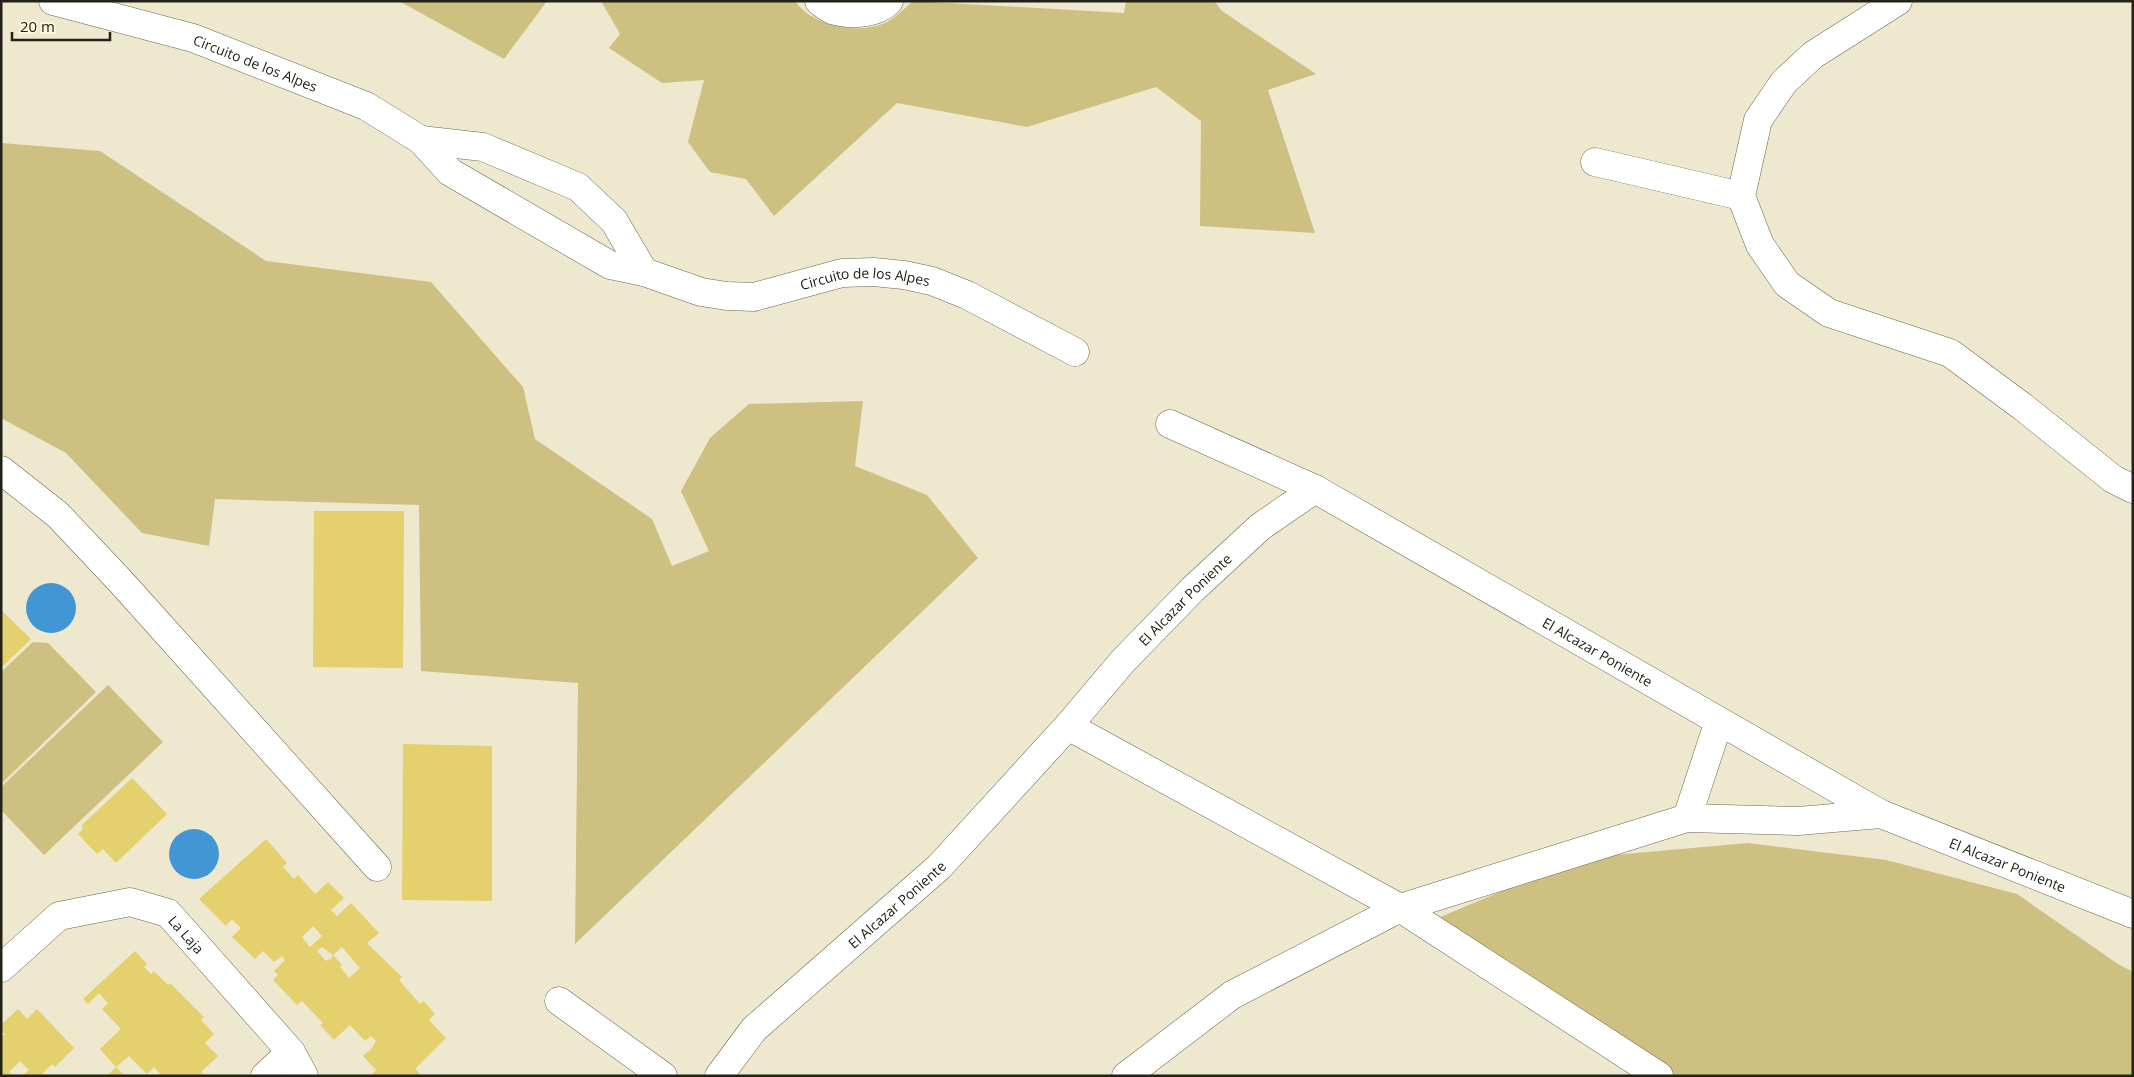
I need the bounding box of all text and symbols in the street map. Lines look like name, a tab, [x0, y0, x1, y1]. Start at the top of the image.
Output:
scale bar	[12, 10, 110, 42]
text: 20 m	[20, 16, 55, 36]
street label: Circuito de los Alpes	[191, 30, 321, 96]
street label: Circuito de los Alpes	[798, 263, 932, 294]
street label: El Alcazar Poniente	[1134, 549, 1235, 649]
street label: El Alcazar Poniente	[1539, 612, 1656, 691]
street label: El Alcazar Poniente	[1947, 833, 2069, 896]
street label: El Alcazar Poniente	[844, 856, 950, 952]
street label: La Laja	[165, 911, 209, 957]

